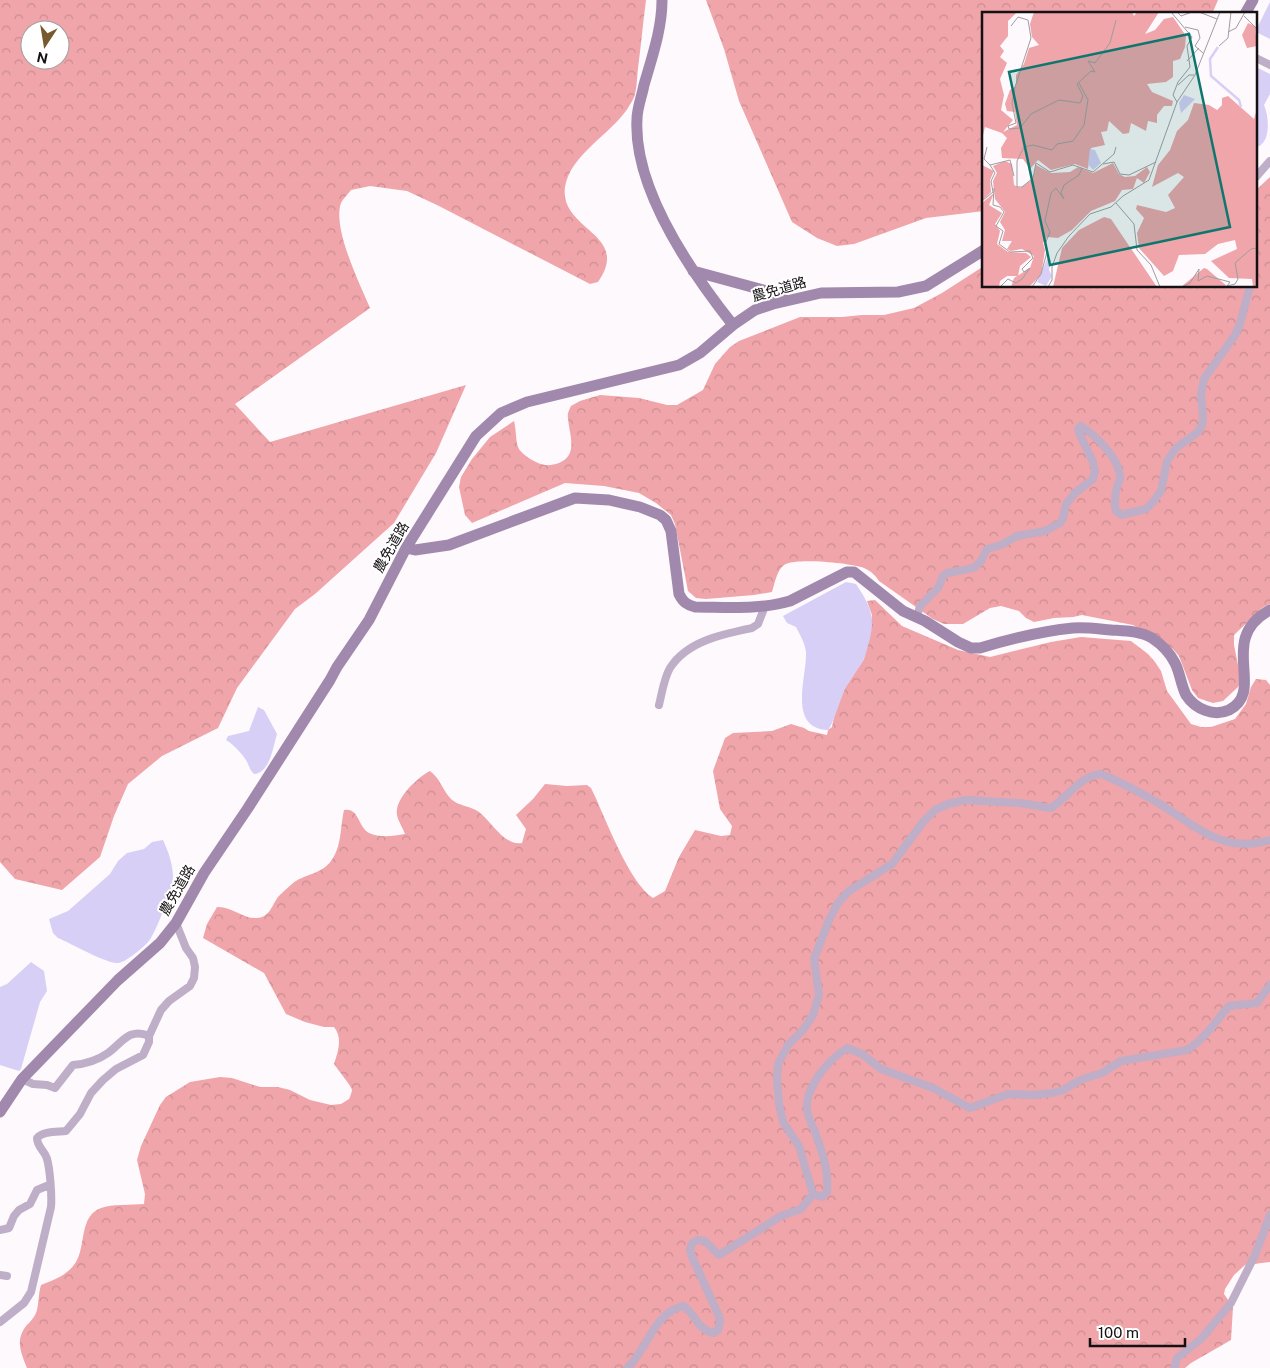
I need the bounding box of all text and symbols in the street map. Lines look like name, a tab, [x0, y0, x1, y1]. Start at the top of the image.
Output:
inset map	[982, 12, 1258, 288]
north arrow	[20, 20, 70, 70]
text: N	[35, 49, 49, 67]
street label: 農免道路	[750, 274, 808, 304]
street label: 農免道路	[370, 519, 412, 575]
street label: 農免道路	[156, 862, 198, 918]
scale bar	[1090, 1316, 1185, 1348]
text: 100 m	[1098, 1324, 1139, 1341]

